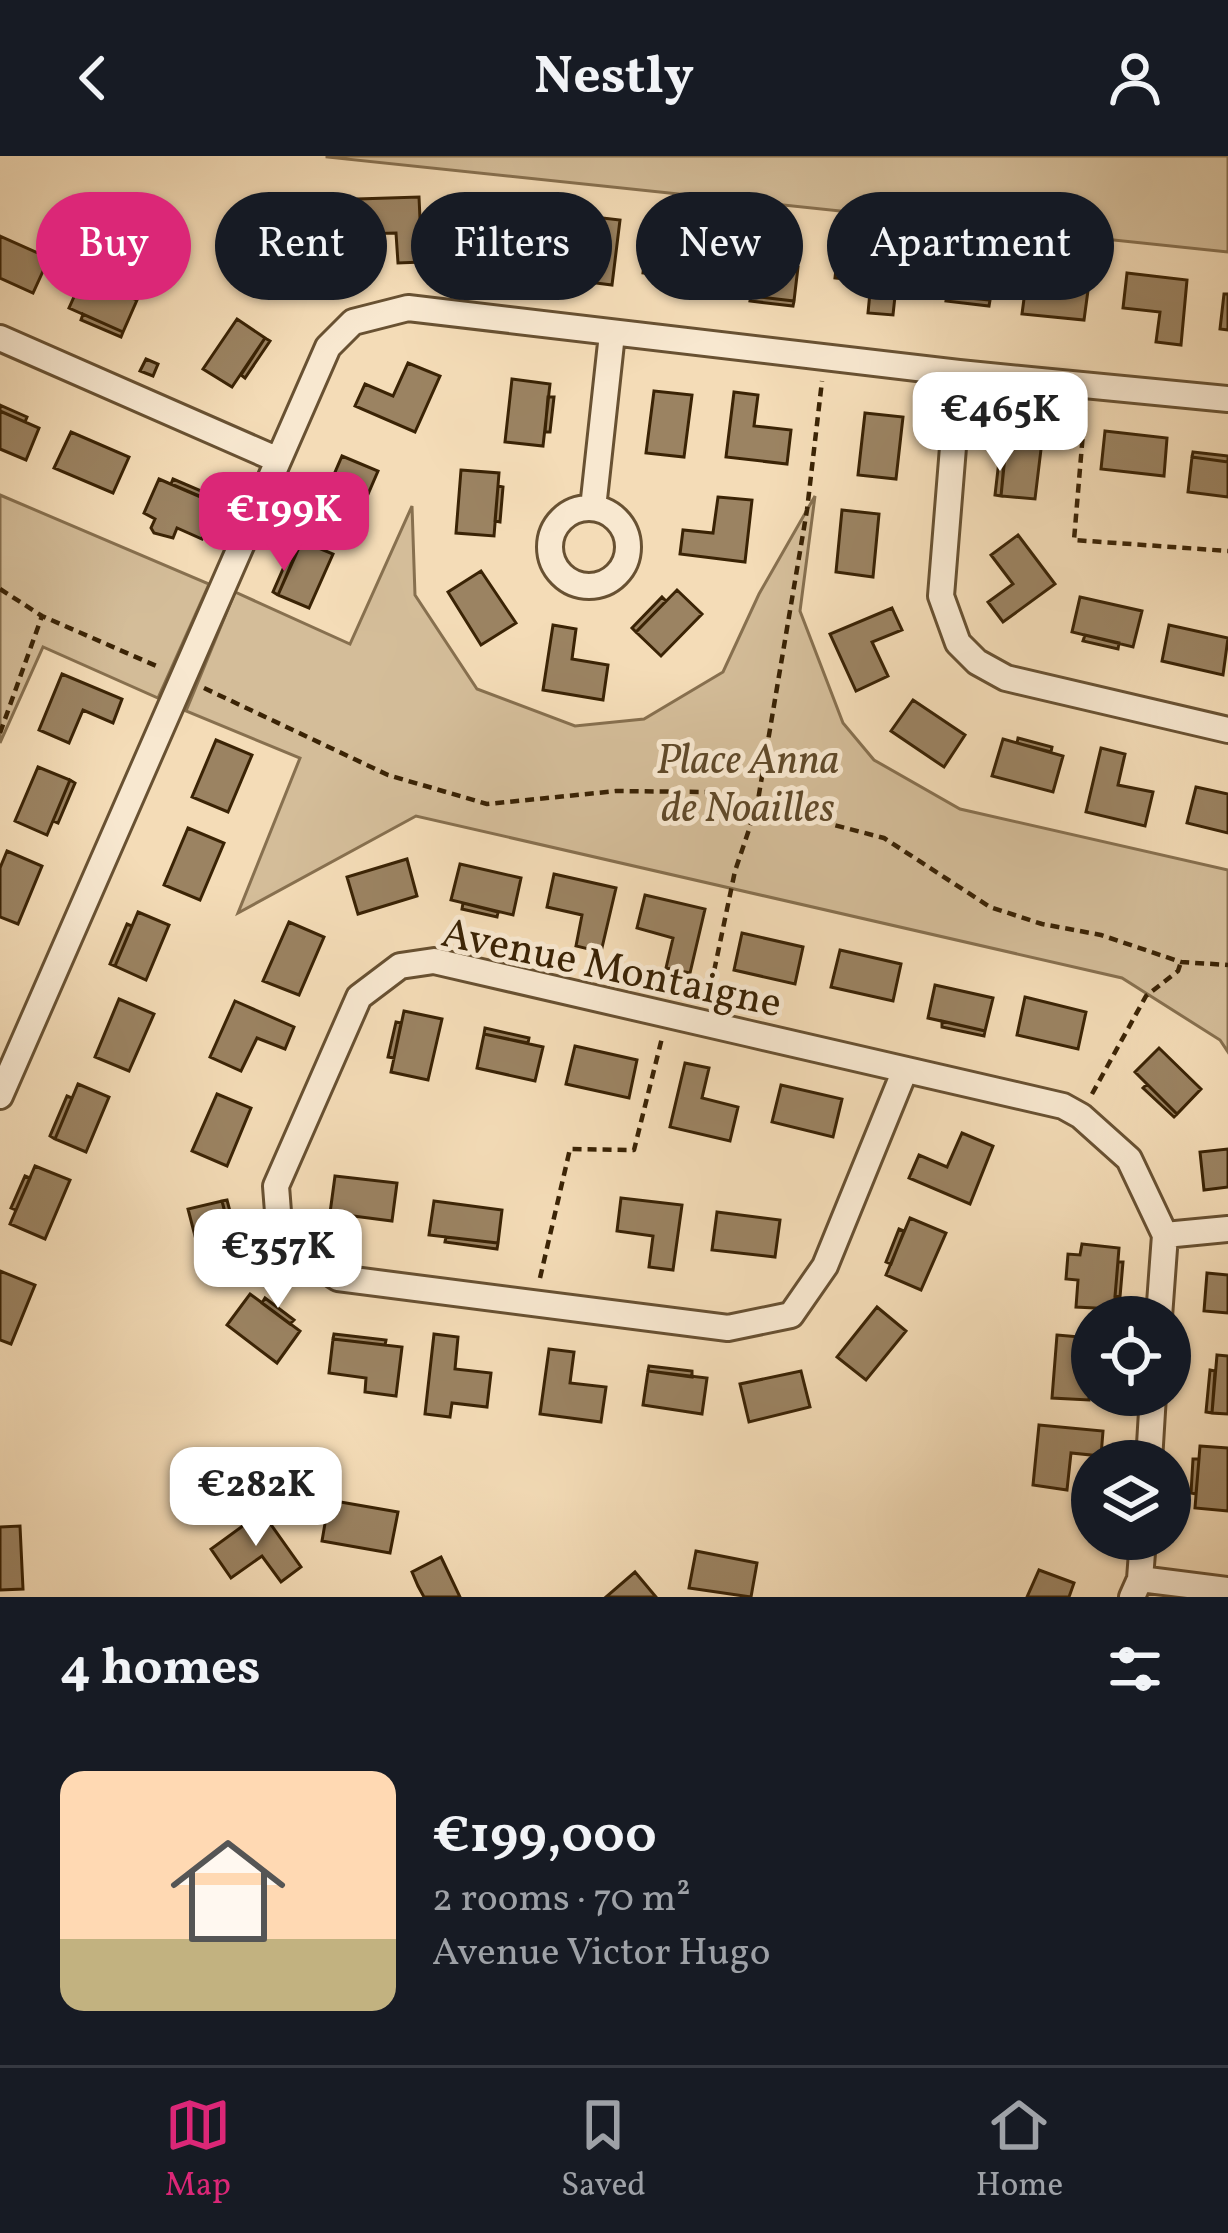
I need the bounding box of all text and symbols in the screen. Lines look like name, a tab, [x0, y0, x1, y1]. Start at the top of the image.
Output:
text: Nestly	[534, 41, 694, 116]
icon: back	[60, 45, 126, 111]
icon: person	[1102, 45, 1168, 111]
chip: Buy	[36, 192, 191, 300]
chip: Rent	[215, 192, 387, 300]
chip: Filters	[411, 192, 612, 300]
chip: New	[636, 192, 803, 300]
chip: Apartment	[827, 192, 1114, 300]
pin: €465K	[916, 372, 1084, 474]
text: €465K	[940, 384, 1060, 438]
pin: €199K	[200, 472, 368, 574]
text: €199K	[226, 484, 342, 538]
park label: Place Anna de Noailles	[656, 733, 840, 840]
street label: Avenue Montaigne	[436, 906, 787, 1035]
pin: €357K	[194, 1209, 362, 1311]
text: €357K	[221, 1221, 335, 1275]
map controls	[1071, 1296, 1191, 1560]
button: locate	[1071, 1296, 1191, 1416]
button: layers	[1071, 1440, 1191, 1560]
pin: €282K	[172, 1447, 340, 1549]
text: €282K	[197, 1459, 315, 1513]
text: 4 homes	[60, 1634, 261, 1705]
icon: filters	[1102, 1636, 1168, 1702]
text: €199,000	[432, 1802, 657, 1873]
icon: home	[156, 1819, 300, 1963]
text: 2 rooms · 70 m²	[432, 1873, 691, 1927]
text: Avenue Victor Hugo	[432, 1927, 770, 1981]
tab: Map	[165, 2092, 231, 2210]
tab: Saved	[561, 2092, 646, 2210]
tab: Home	[976, 2092, 1063, 2210]

